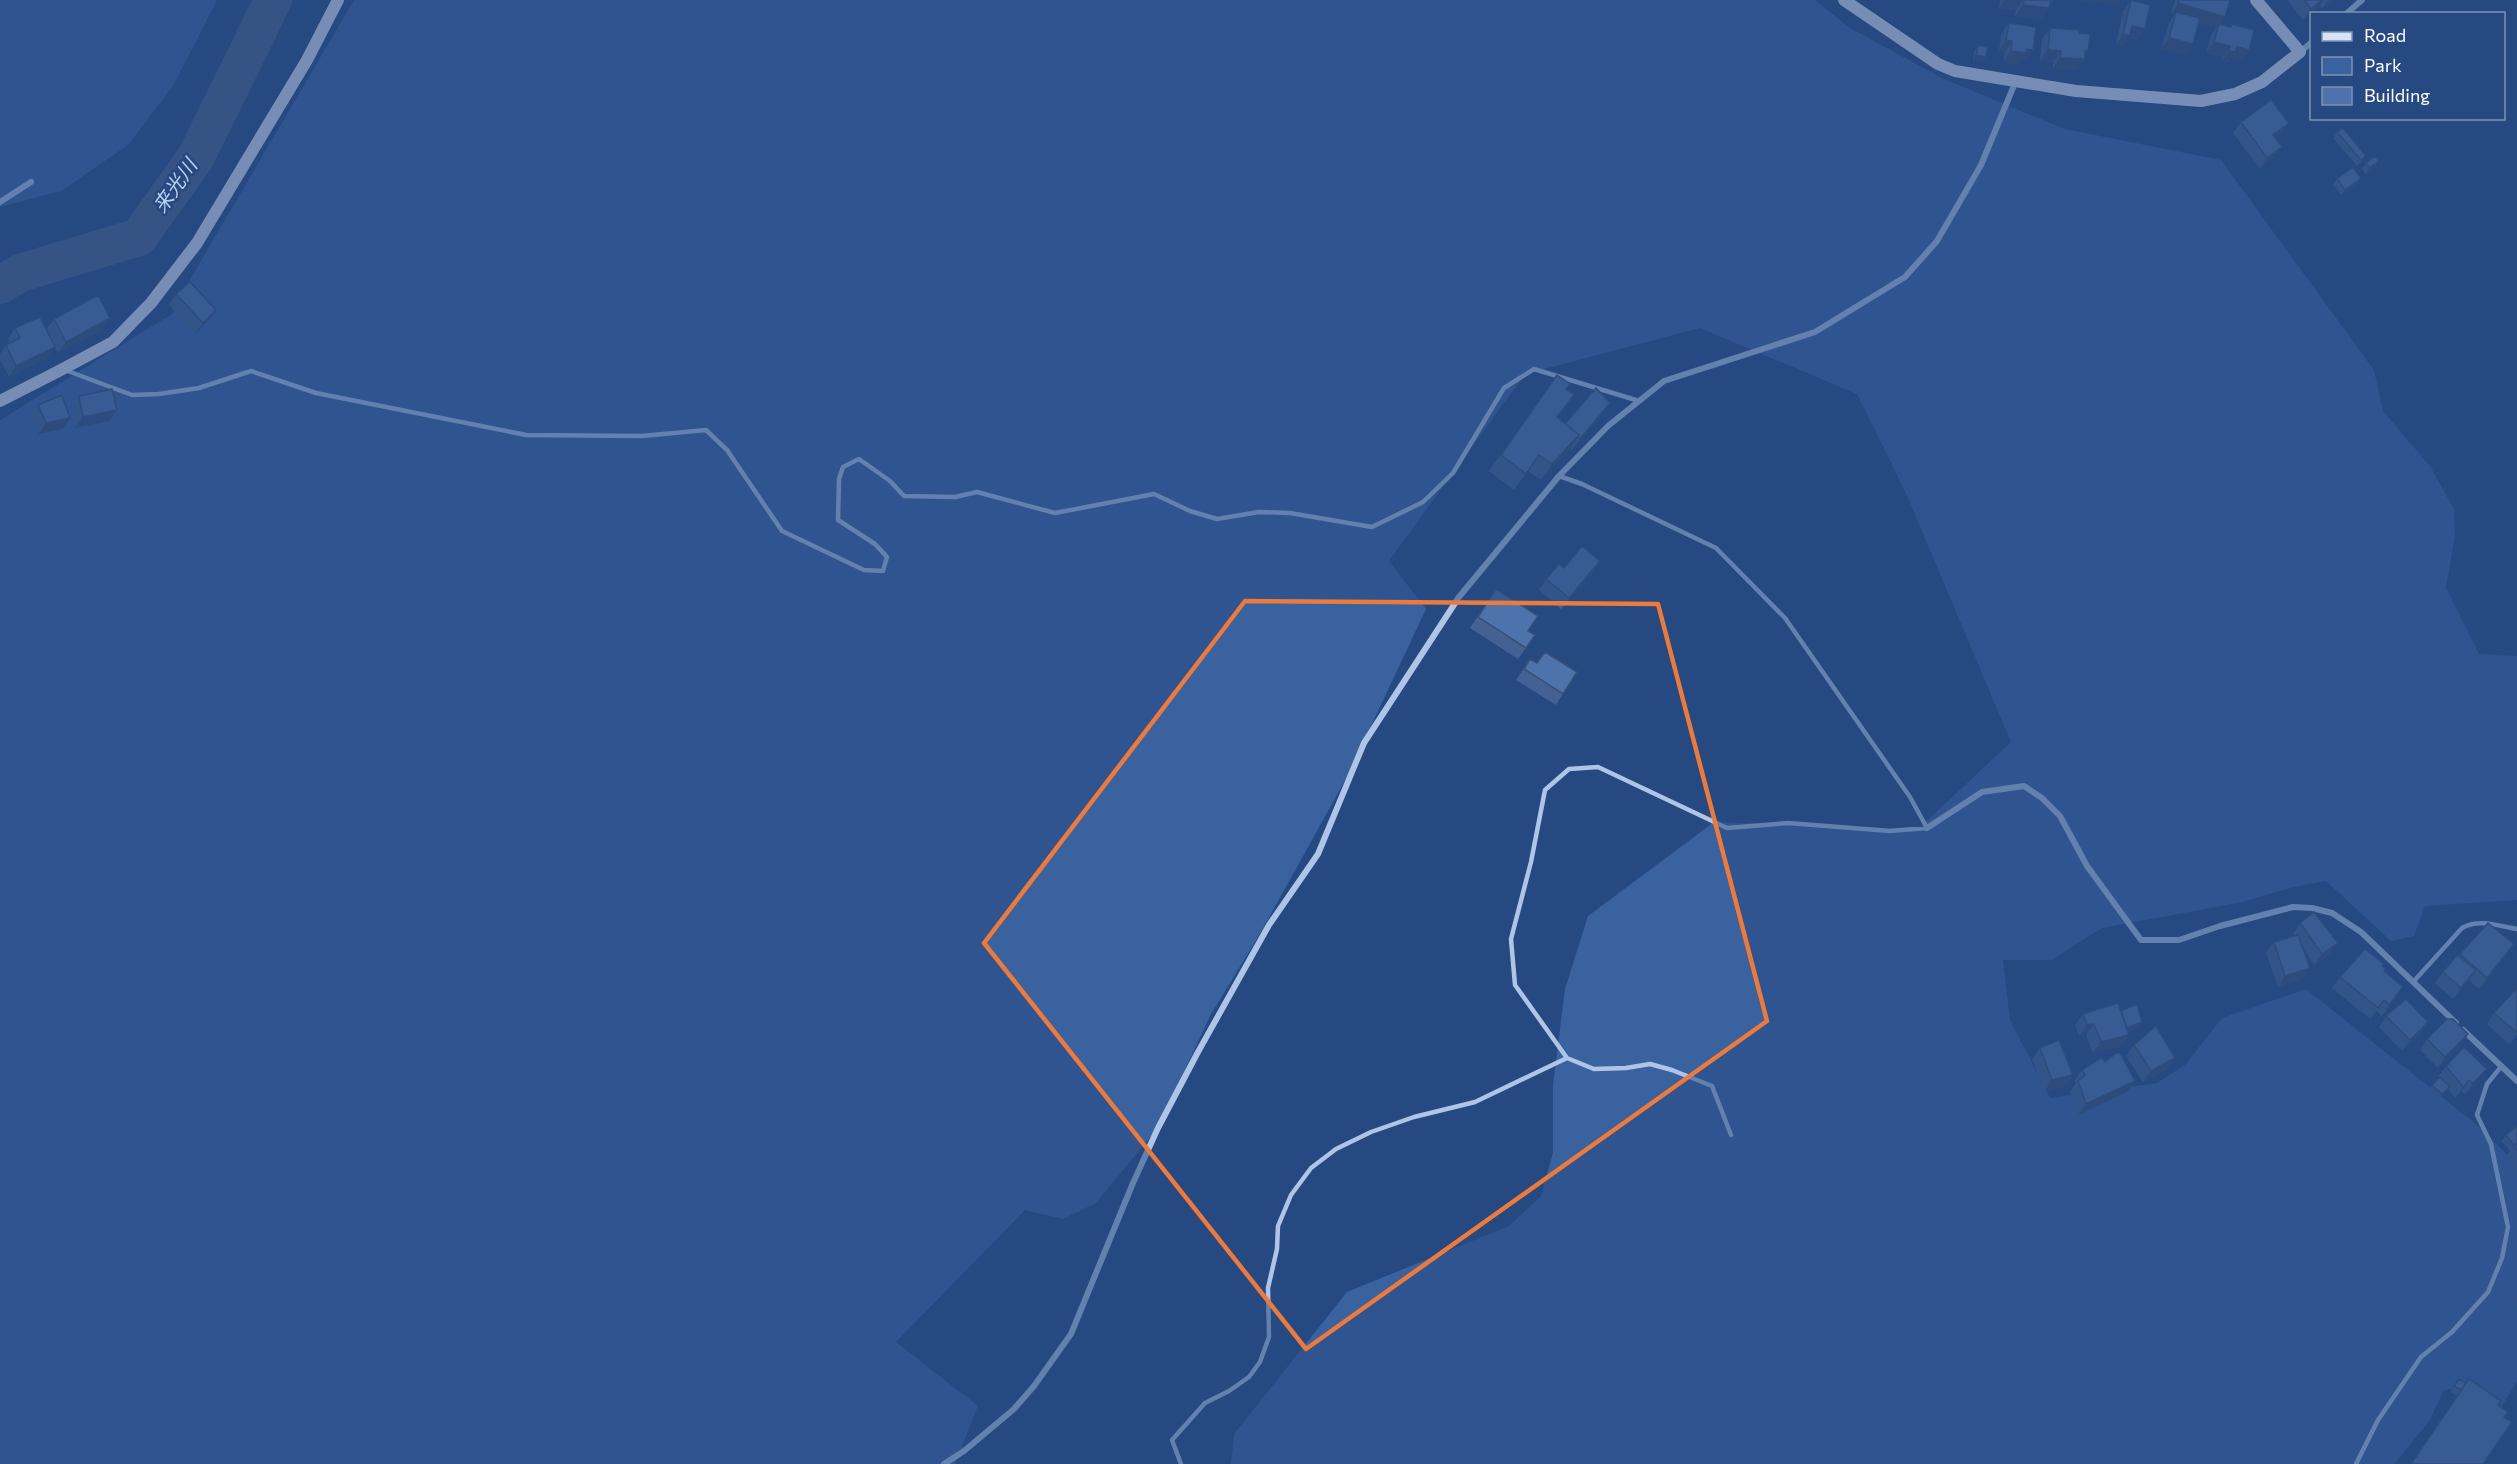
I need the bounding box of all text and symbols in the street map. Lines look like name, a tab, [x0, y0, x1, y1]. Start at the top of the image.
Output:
legend	[2310, 12, 2505, 120]
text: Road	[2364, 24, 2406, 46]
text: Park	[2364, 54, 2402, 76]
text: Building	[2364, 84, 2430, 106]
water label: 来光川	[147, 152, 202, 217]

